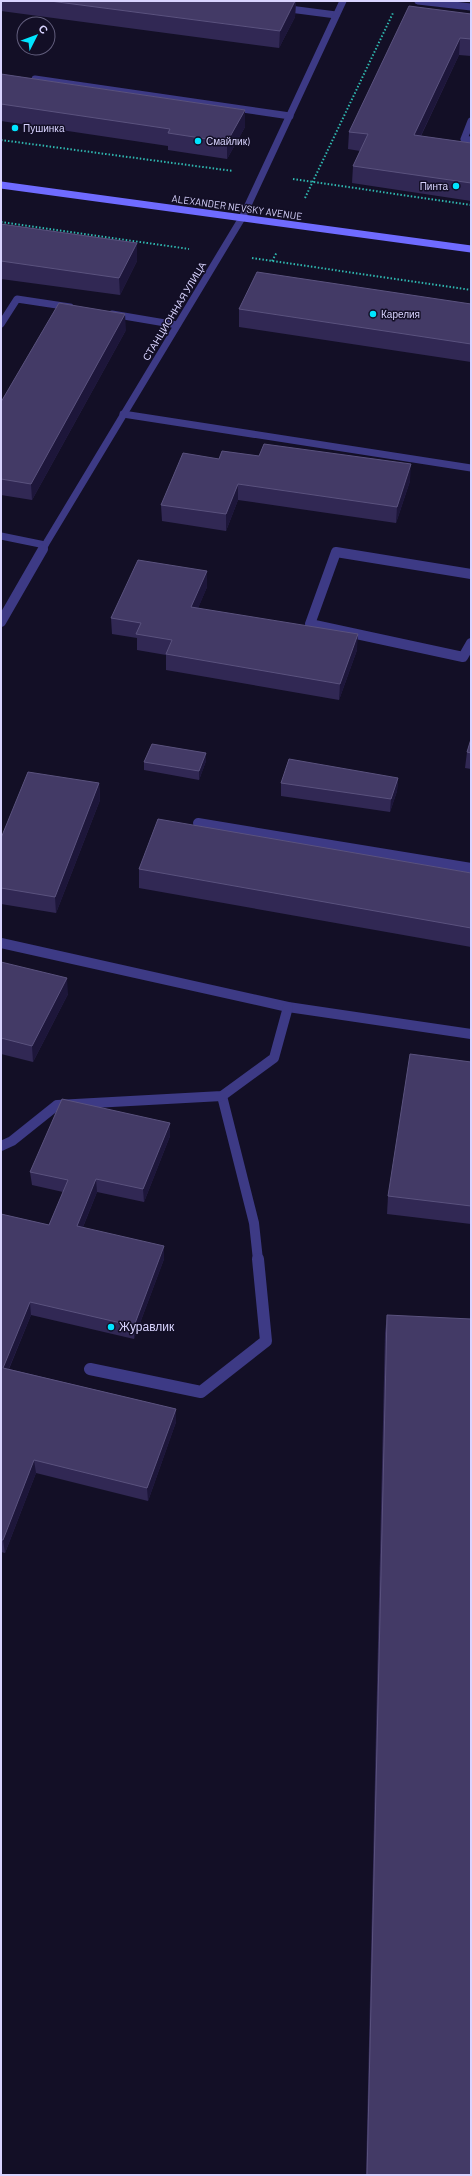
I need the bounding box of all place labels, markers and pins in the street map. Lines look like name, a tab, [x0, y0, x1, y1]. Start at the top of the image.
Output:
place label: Пушинка	[23, 122, 65, 134]
marker: Пушинка	[10, 123, 20, 133]
place label: Смайлик)	[206, 135, 250, 147]
marker: Смайлик)	[193, 136, 203, 146]
place label: Пинта	[420, 180, 448, 192]
marker: Пинта	[451, 181, 461, 191]
place label: Карелия	[381, 308, 420, 320]
marker: Карелия	[368, 309, 378, 319]
place label: Журавлик	[119, 1319, 175, 1334]
marker: Журавлик	[106, 1322, 116, 1332]

